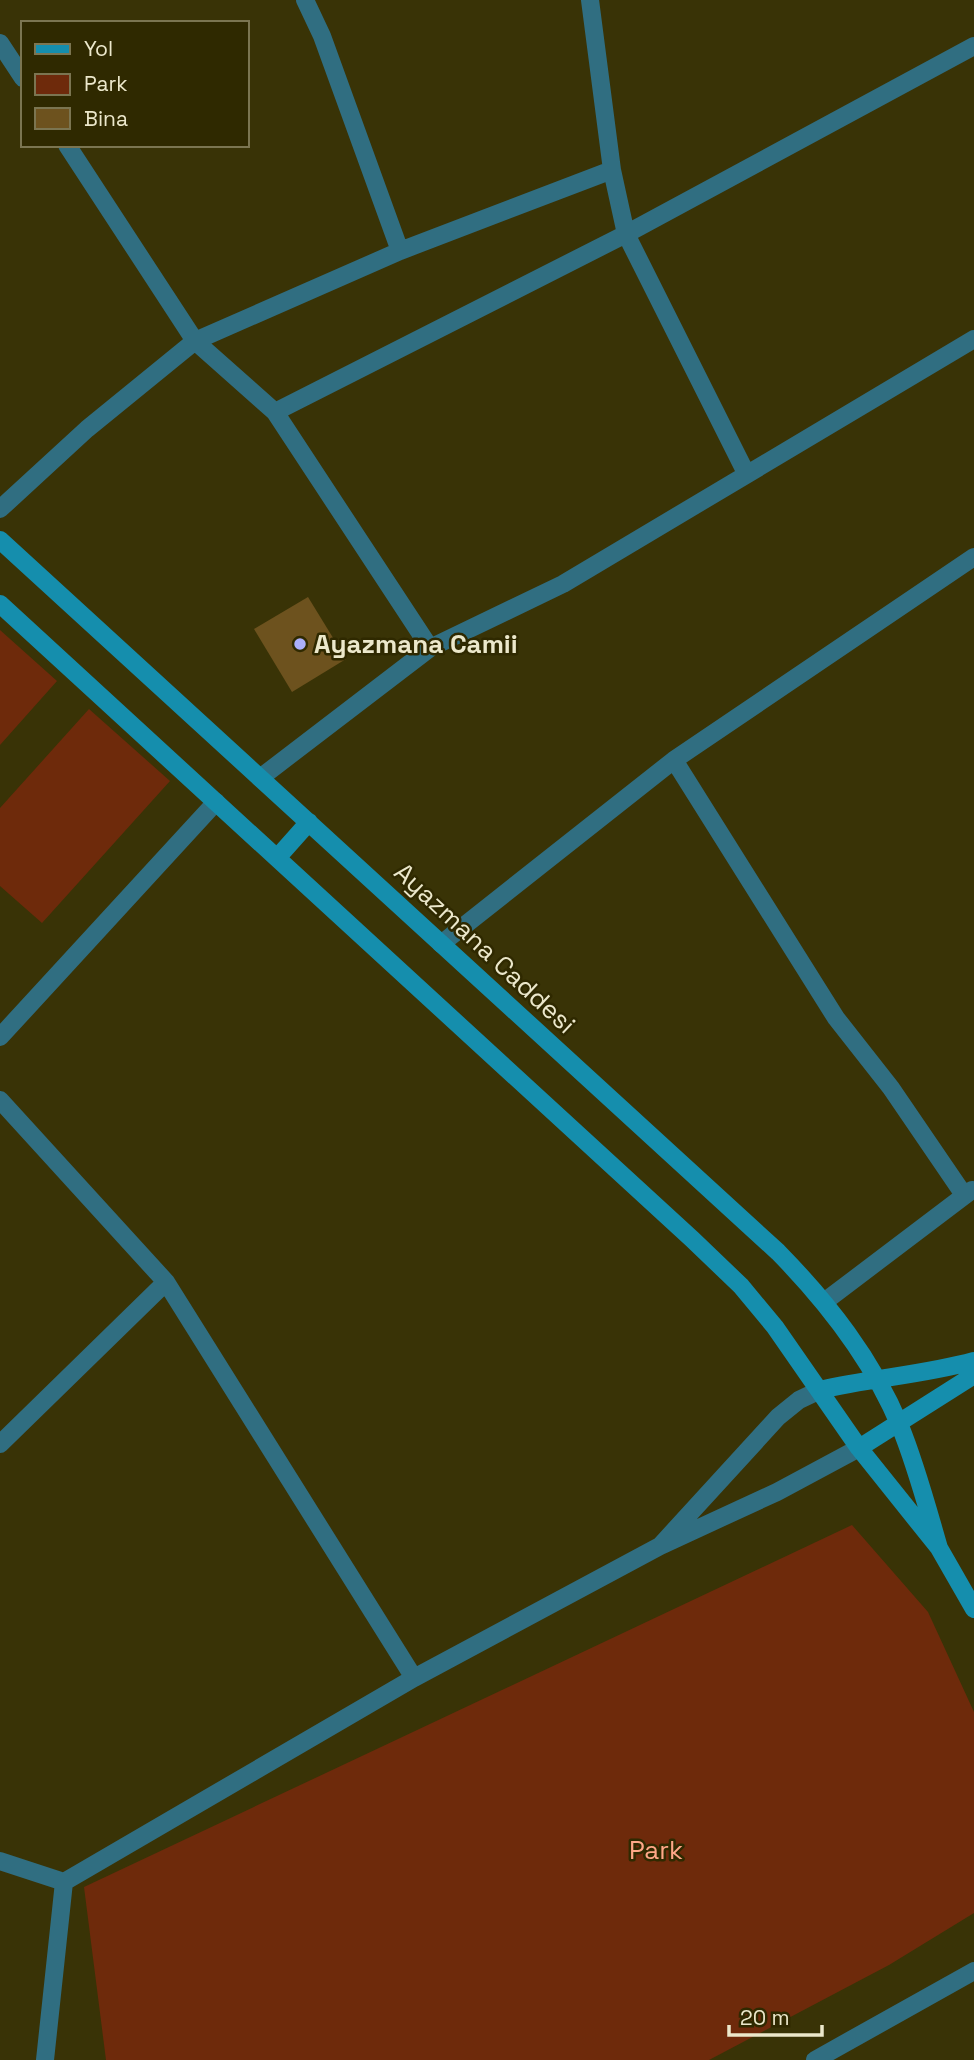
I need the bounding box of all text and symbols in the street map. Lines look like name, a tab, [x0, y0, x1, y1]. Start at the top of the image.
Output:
legend	[21, 21, 248, 147]
text: Yol	[84, 35, 113, 62]
text: Park	[84, 70, 128, 97]
text: Bina	[84, 105, 128, 132]
place label: Ayazmana Camii	[314, 627, 518, 661]
marker: Ayazmana Camii	[292, 636, 308, 652]
street label: Ayazmana Caddesi	[387, 855, 583, 1041]
park label: Park	[629, 1833, 683, 1867]
scale bar	[729, 1994, 822, 2038]
text: 20 m	[740, 2004, 790, 2031]

